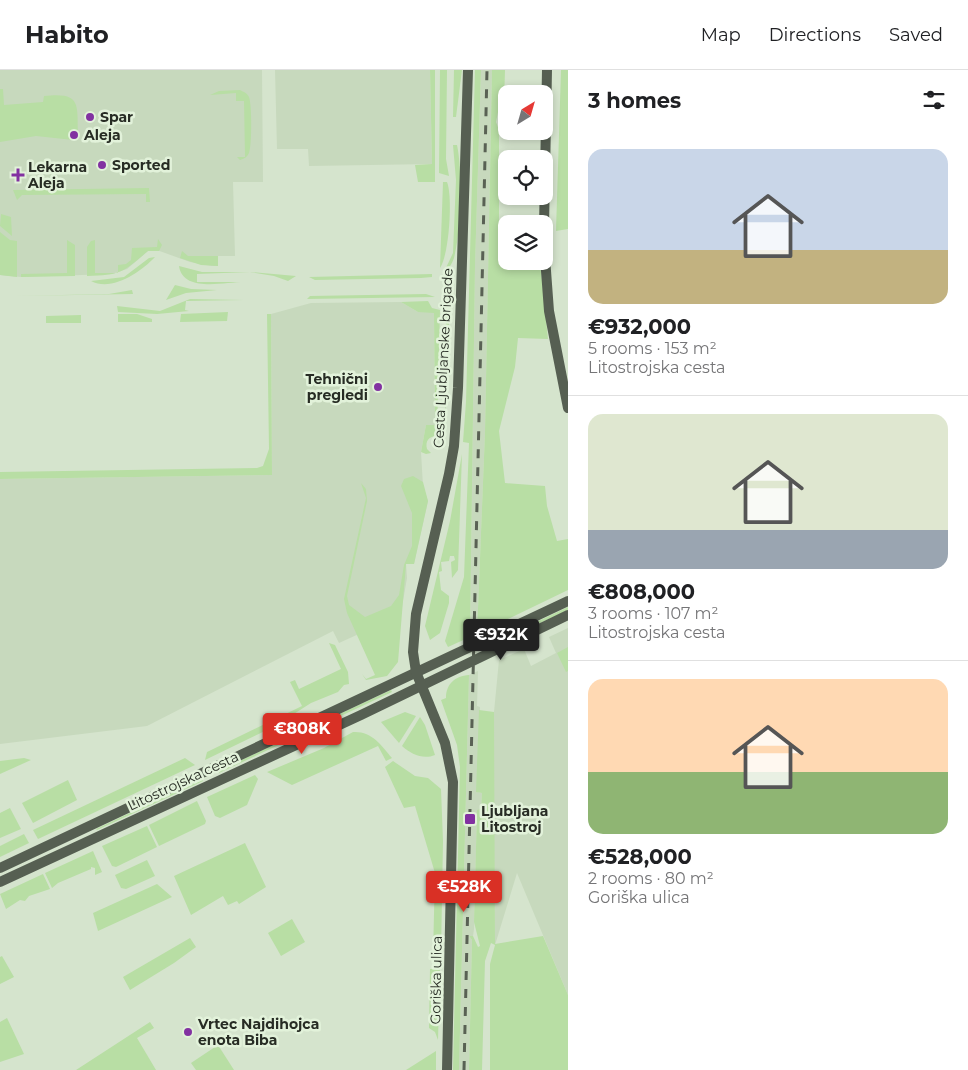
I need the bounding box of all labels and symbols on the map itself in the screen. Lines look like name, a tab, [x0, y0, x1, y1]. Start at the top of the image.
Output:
north arrow	[498, 85, 552, 140]
place label: Spar	[100, 108, 133, 126]
marker: Spar	[84, 111, 96, 123]
place label: Aleja	[83, 126, 121, 144]
marker: Aleja	[68, 129, 80, 141]
place label: Sported	[112, 156, 170, 174]
place label: Lekarna Aleja	[27, 158, 87, 192]
marker: Sported	[96, 159, 108, 171]
marker: Lekarna Aleja	[12, 169, 24, 181]
street label: Cesta Ljubljanske brigade	[429, 268, 457, 448]
place label: Tehnični pregledi	[306, 370, 368, 404]
marker: Tehnični pregledi	[372, 381, 384, 393]
pin: €932K	[466, 618, 536, 661]
pin: €808K	[267, 712, 337, 755]
street label: Litostrojska cesta	[125, 747, 241, 815]
place label: Ljubljana Litostroj	[481, 802, 549, 836]
marker: Ljubljana Litostroj	[463, 812, 477, 826]
pin: €528K	[429, 870, 499, 913]
street label: Goriška ulica	[426, 935, 446, 1025]
place label: Vrtec Najdihojca enota Biba	[197, 1015, 319, 1049]
marker: Vrtec Najdihojca enota Biba	[182, 1026, 194, 1038]

